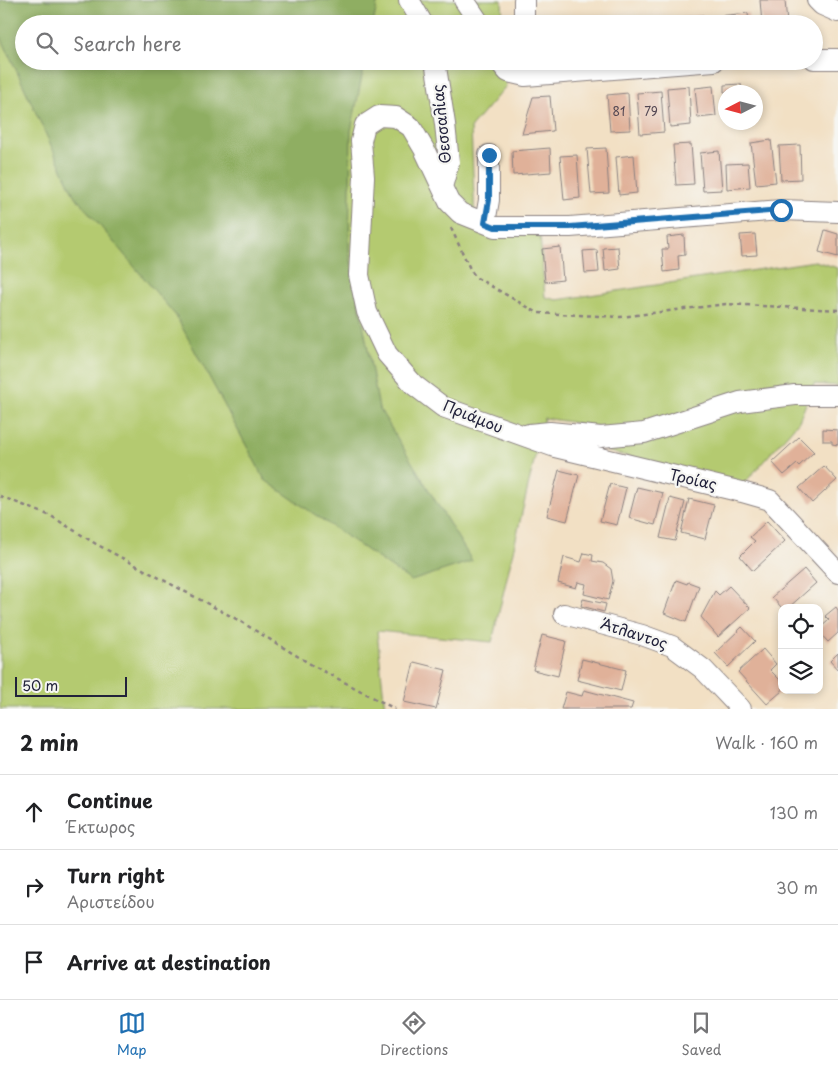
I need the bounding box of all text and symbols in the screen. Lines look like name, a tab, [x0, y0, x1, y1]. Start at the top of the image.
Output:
search box	[15, 15, 823, 70]
icon: search	[33, 29, 61, 57]
text: Search here	[73, 29, 182, 57]
street label: Θεσσαλίας	[425, 83, 456, 165]
north arrow	[718, 85, 763, 130]
house number: 81	[613, 102, 625, 120]
house number: 79	[644, 102, 658, 120]
route end	[478, 144, 501, 167]
route start	[770, 199, 793, 222]
street label: Πριάμου	[440, 393, 507, 438]
street label: Τροίας	[667, 462, 720, 495]
map controls	[778, 604, 823, 694]
button: locate	[778, 604, 823, 649]
street label: Άτλαντος	[598, 611, 671, 654]
button: layers	[778, 649, 823, 694]
scale bar	[15, 674, 128, 697]
text: 50 m	[22, 675, 58, 696]
text: 2 min	[20, 726, 79, 758]
text: Walk · 160 m	[715, 730, 818, 754]
text: Continue	[67, 786, 153, 814]
icon: ahead	[20, 798, 48, 826]
text: 130 m	[770, 800, 818, 824]
text: Έκτωρος	[67, 814, 135, 838]
text: Turn right	[67, 861, 165, 889]
icon: right	[20, 873, 48, 901]
text: 30 m	[776, 875, 818, 899]
text: Αριστείδου	[67, 889, 155, 913]
icon: arrive	[20, 948, 48, 976]
text: Arrive at destination	[67, 948, 271, 976]
tab: Map	[117, 1009, 147, 1060]
tab: Directions	[380, 1009, 448, 1060]
tab: Saved	[682, 1009, 721, 1060]

